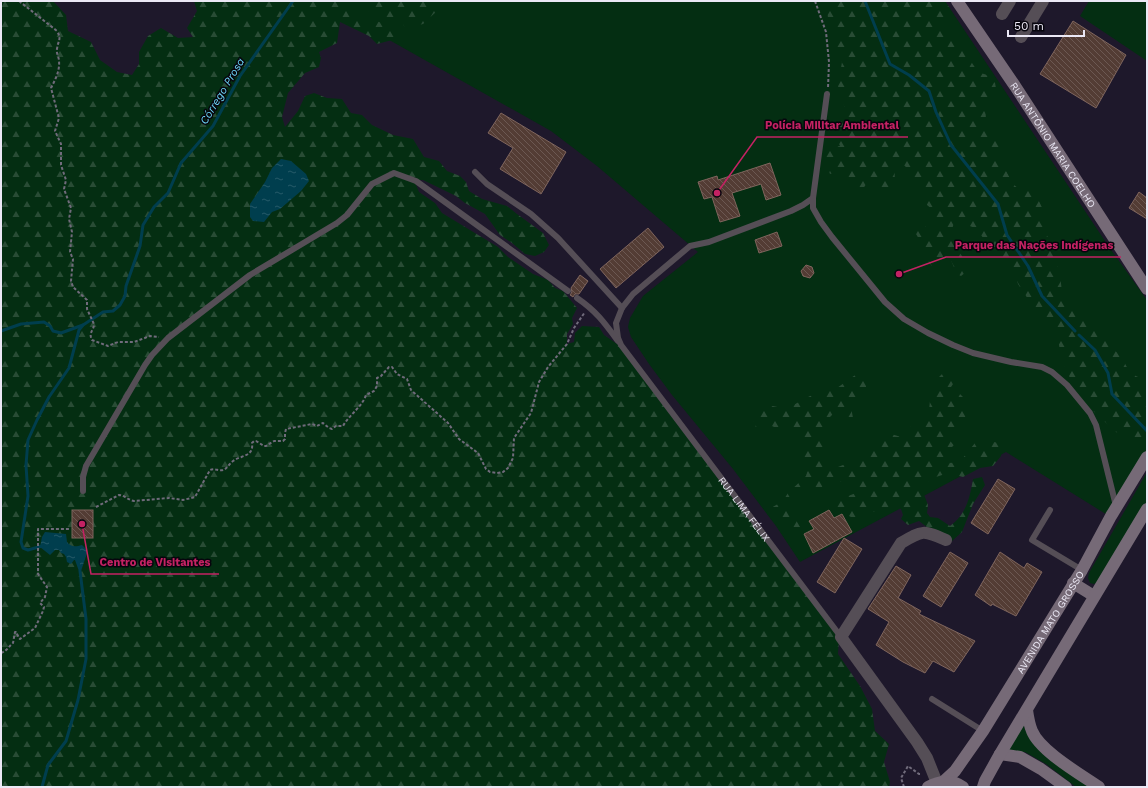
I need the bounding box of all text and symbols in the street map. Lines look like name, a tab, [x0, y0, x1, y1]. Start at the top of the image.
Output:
scale bar	[1008, 12, 1084, 38]
text: 50 m	[1014, 19, 1044, 33]
water label: Córrego Prosa	[197, 55, 247, 127]
street label: RUA ANTÔNIO MARIA COELHO	[1008, 80, 1098, 210]
callout: Polícia Militar Ambiental	[757, 114, 908, 137]
text: Polícia Militar Ambiental	[765, 119, 899, 132]
callout: Parque das Nações Indígenas	[946, 234, 1121, 257]
text: Parque das Nações Indígenas	[955, 239, 1113, 252]
street label: RUA LIMA FÉLIX	[716, 475, 772, 543]
callout: Centro de Visitantes	[91, 551, 219, 574]
text: Centro de Visitantes	[100, 556, 211, 569]
street label: AVENIDA MATO GROSSO	[1015, 569, 1086, 676]

